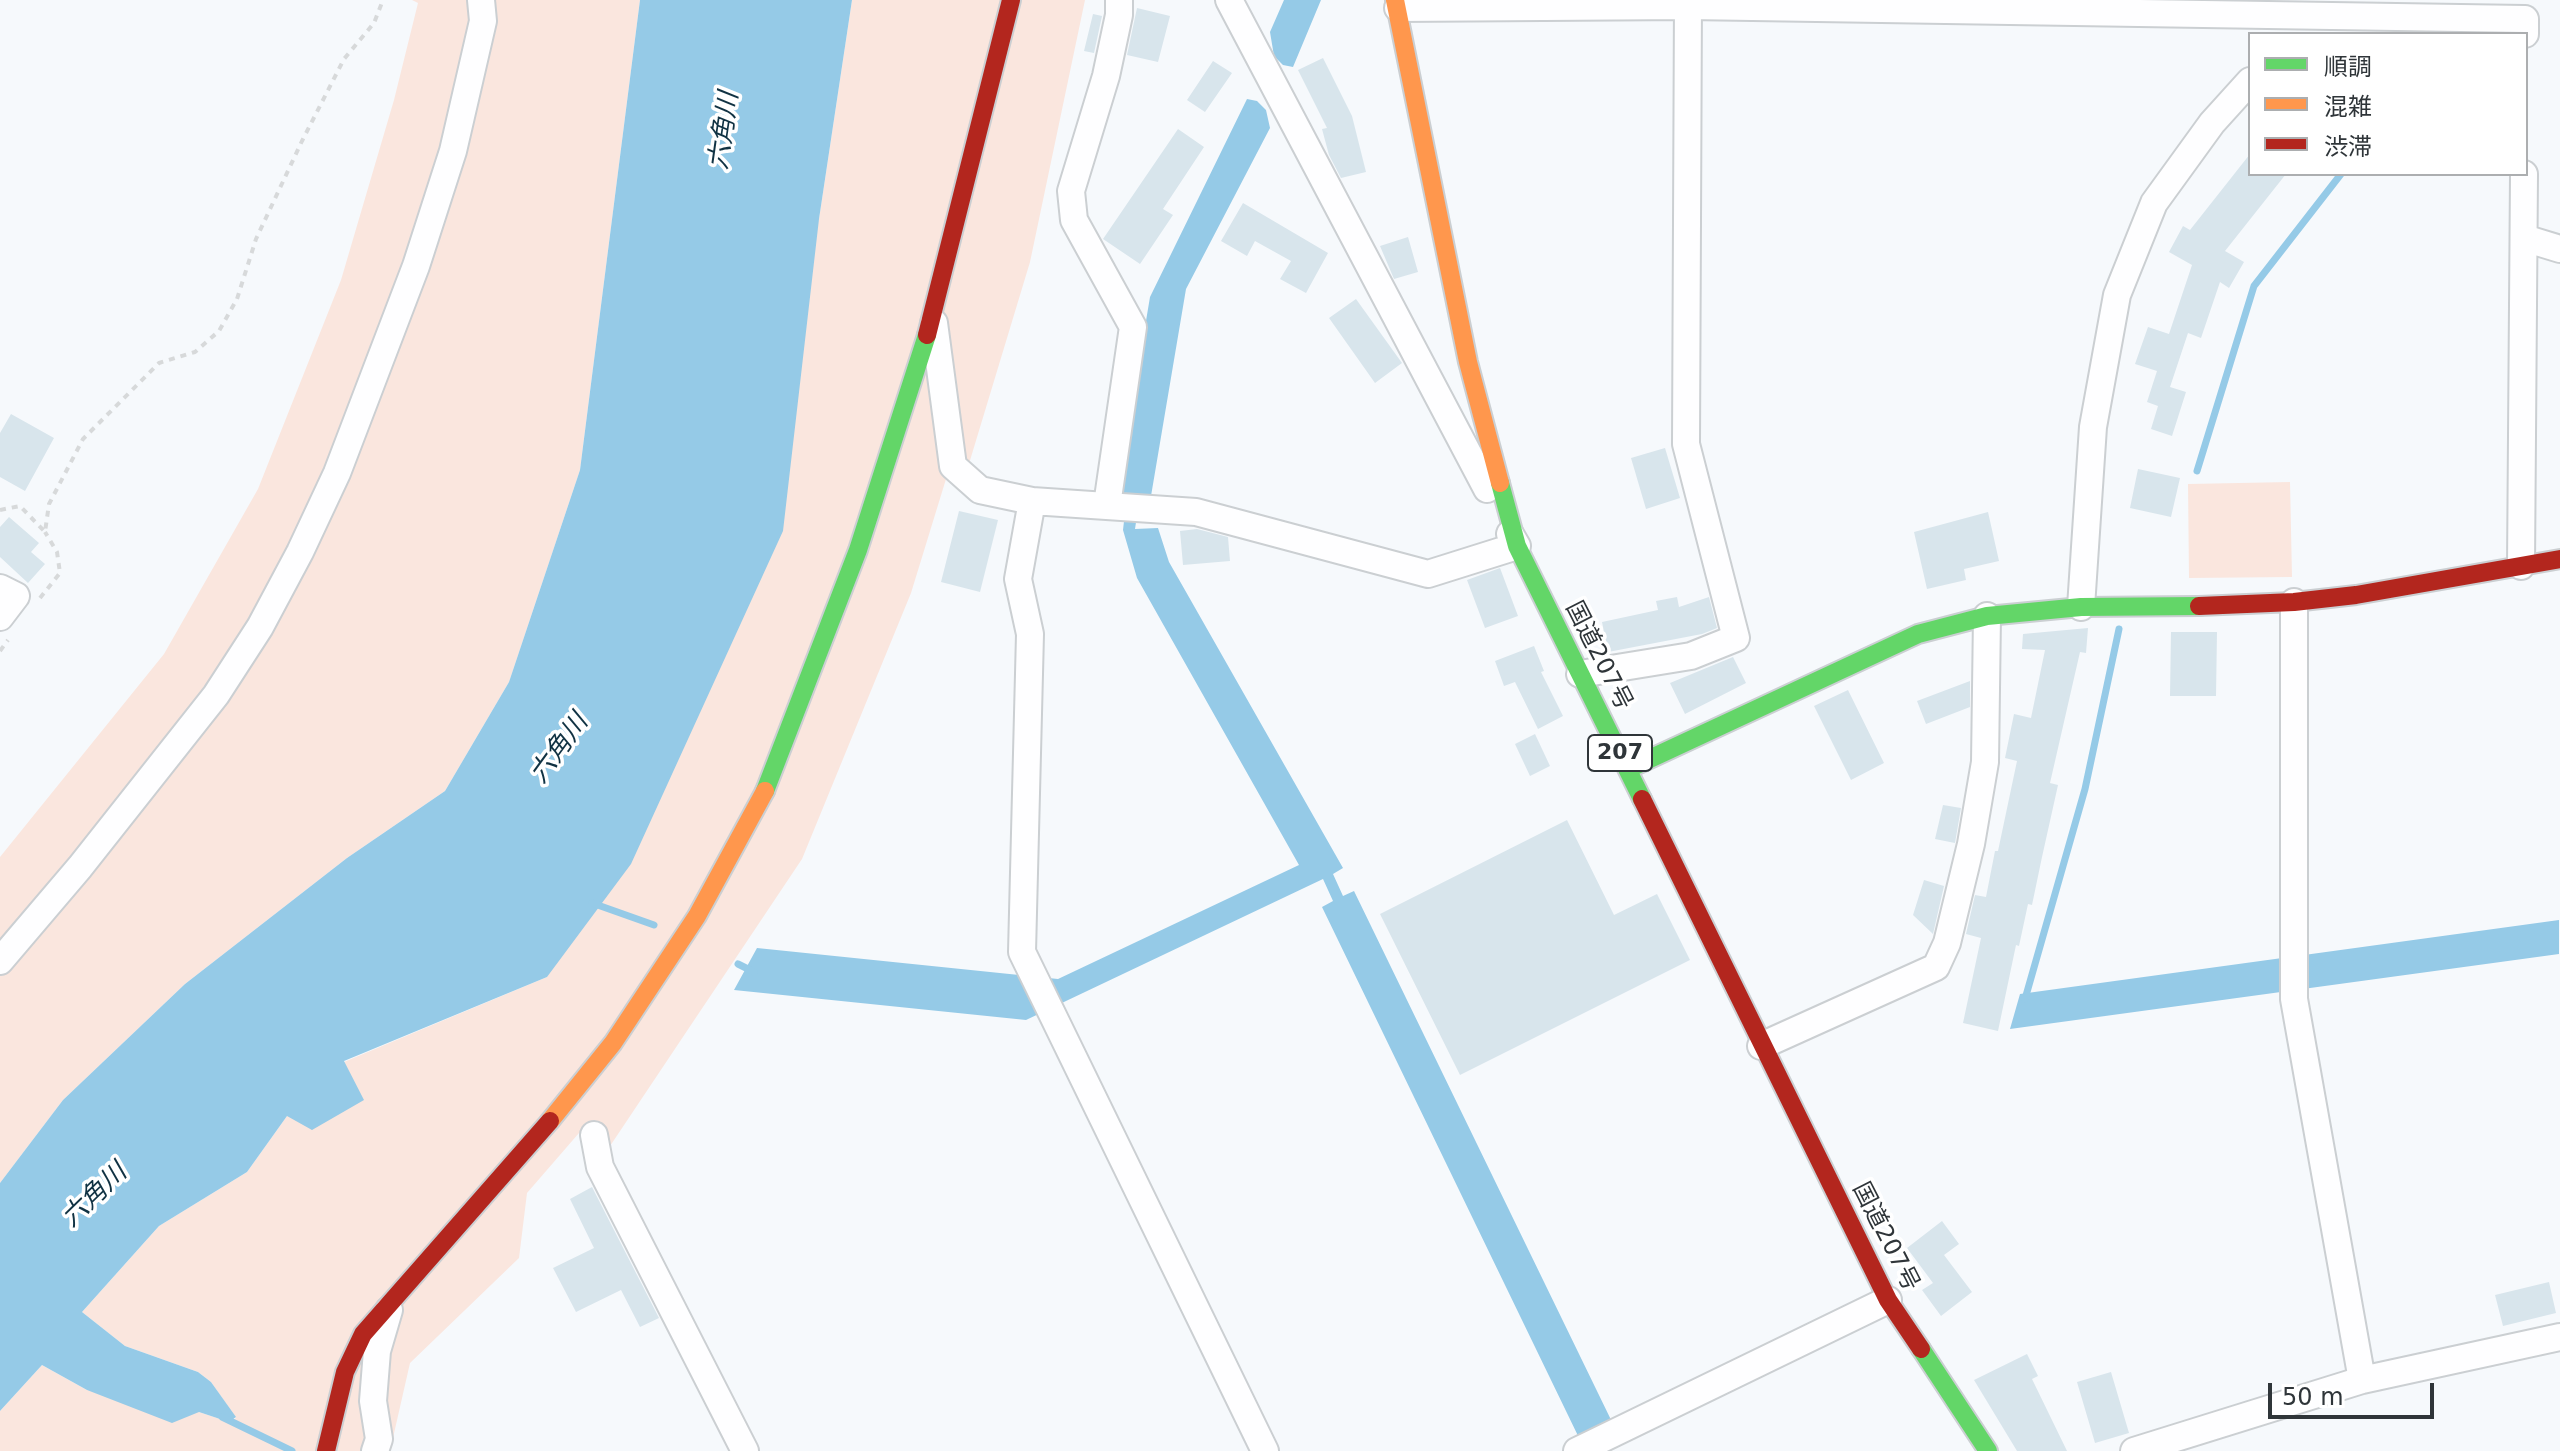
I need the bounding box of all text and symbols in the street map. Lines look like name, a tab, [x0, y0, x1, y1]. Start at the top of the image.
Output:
legend	[2248, 32, 2528, 176]
text: 順調	[2324, 53, 2372, 81]
water label: 六角川	[704, 90, 746, 172]
text: 混雑	[2324, 93, 2372, 121]
text: 渋滞	[2324, 133, 2372, 161]
street label: 国道207号	[1558, 597, 1638, 715]
water label: 六角川	[524, 708, 596, 790]
road number: 207	[1588, 735, 1652, 771]
water label: 六角川	[56, 1158, 134, 1234]
street label: 国道207号	[1845, 1178, 1925, 1296]
scale bar	[2272, 1367, 2438, 1417]
text: 50 m	[2282, 1383, 2344, 1411]

